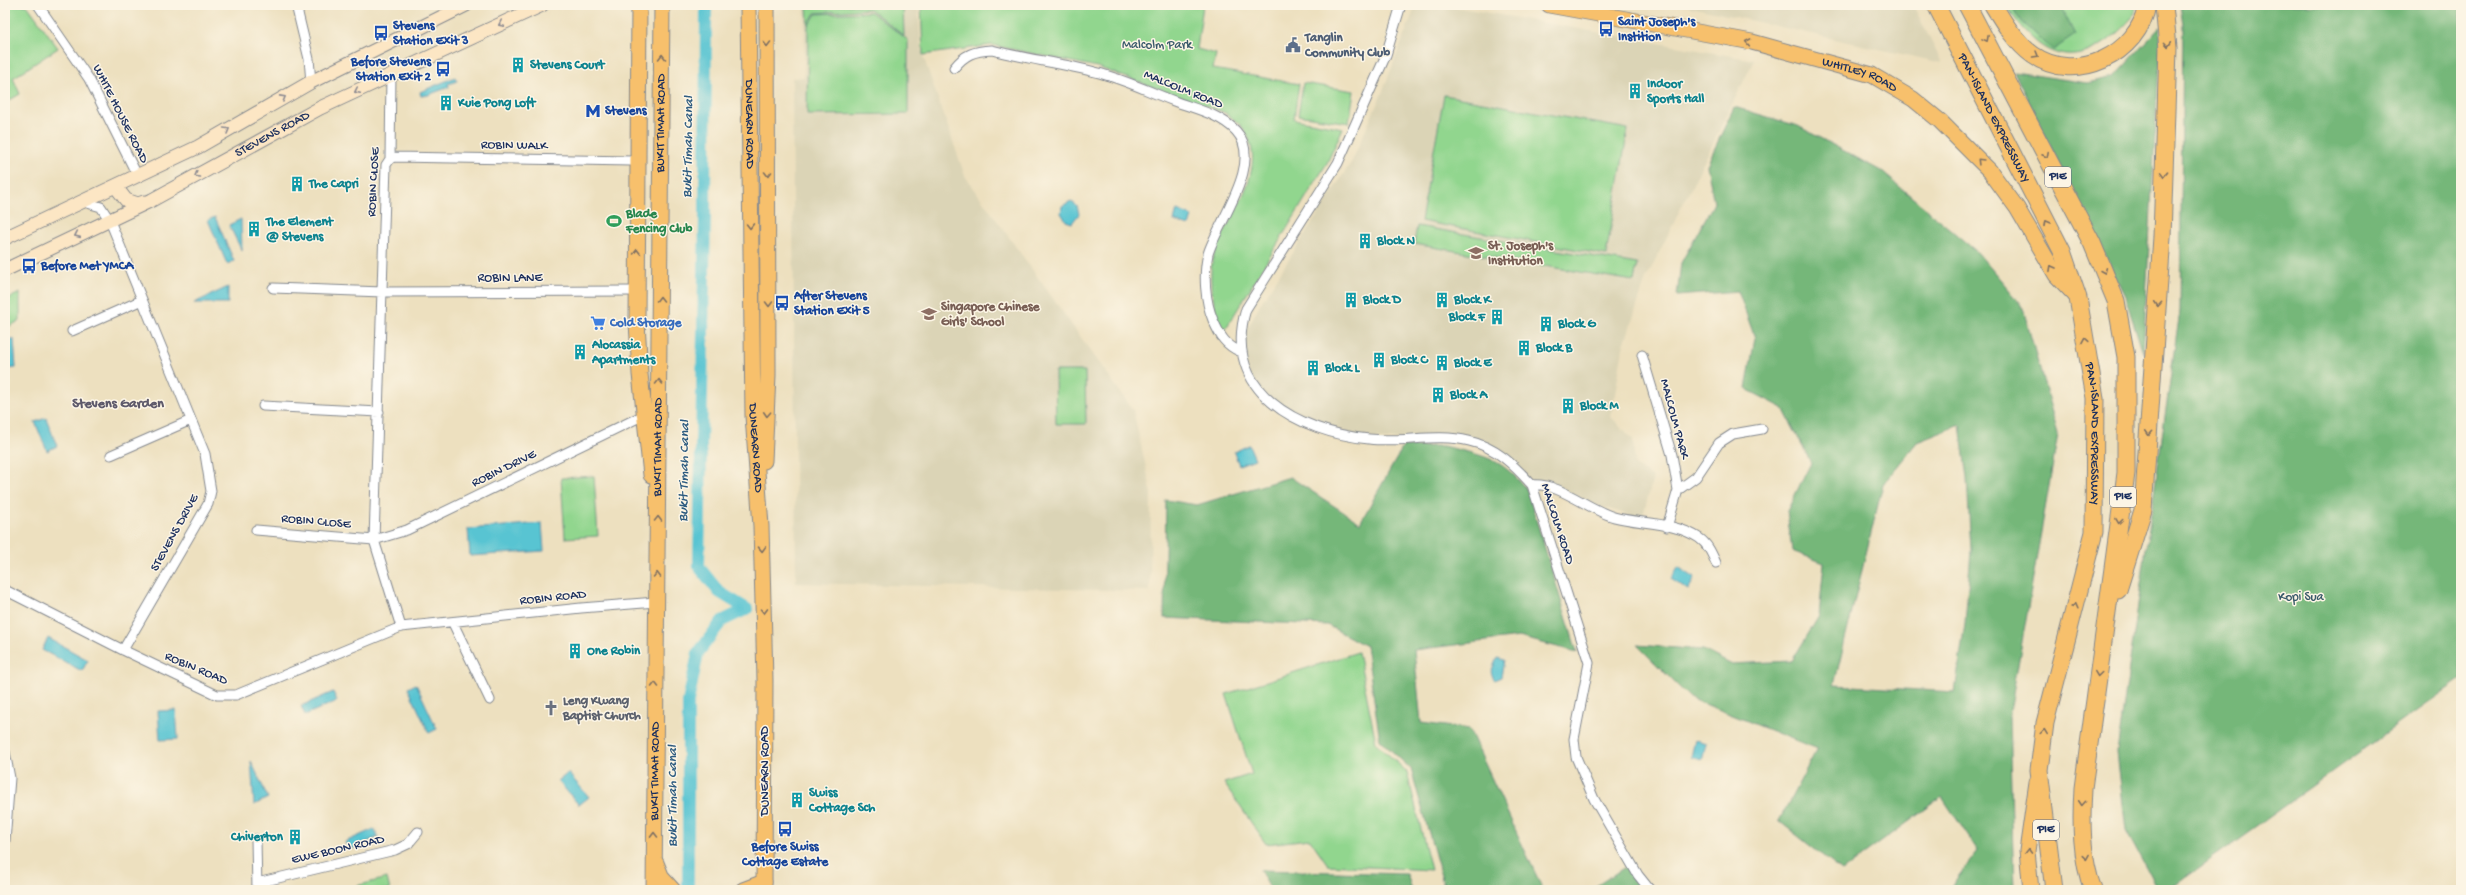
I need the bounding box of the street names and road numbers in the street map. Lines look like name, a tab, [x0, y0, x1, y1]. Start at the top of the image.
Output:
street label: PAN-ISLAND EXPRESSWAY	[1954, 50, 2033, 185]
street label: WHITLEY ROAD	[1820, 54, 1900, 96]
street label: WHITE HOUSE ROAD	[89, 62, 152, 166]
street label: MALCOLM ROAD	[1141, 67, 1225, 113]
street label: BUKIT TIMAH ROAD	[653, 73, 669, 173]
street label: DUNEARN ROAD	[741, 78, 757, 169]
street label: STEVENS ROAD	[232, 107, 313, 161]
street label: ROBIN WALK	[481, 138, 549, 154]
street label: ROBIN CLOSE	[365, 146, 383, 217]
road number: PIE	[2045, 167, 2071, 187]
street label: ROBIN LANE	[478, 271, 543, 286]
street label: PAN-ISLAND EXPRESSWAY	[2081, 360, 2103, 505]
street label: MALCOLM PARK	[1656, 377, 1692, 462]
street label: BUKIT TIMAH ROAD	[650, 397, 666, 497]
street label: DUNEARN ROAD	[745, 402, 766, 494]
street label: ROBIN DRIVE	[469, 447, 539, 491]
street label: MALCOLM ROAD	[1537, 482, 1577, 567]
road number: PIE	[2110, 487, 2136, 507]
street label: STEVENS DRIVE	[148, 491, 203, 574]
street label: ROBIN CLOSE	[281, 511, 352, 533]
street label: ROBIN ROAD	[519, 587, 587, 609]
street label: ROBIN ROAD	[162, 649, 230, 689]
street label: BUKIT TIMAH ROAD	[647, 721, 663, 821]
street label: DUNEARN ROAD	[758, 726, 773, 817]
road number: PIE	[2033, 820, 2059, 840]
street label: EWE BOON ROAD	[290, 832, 386, 868]

